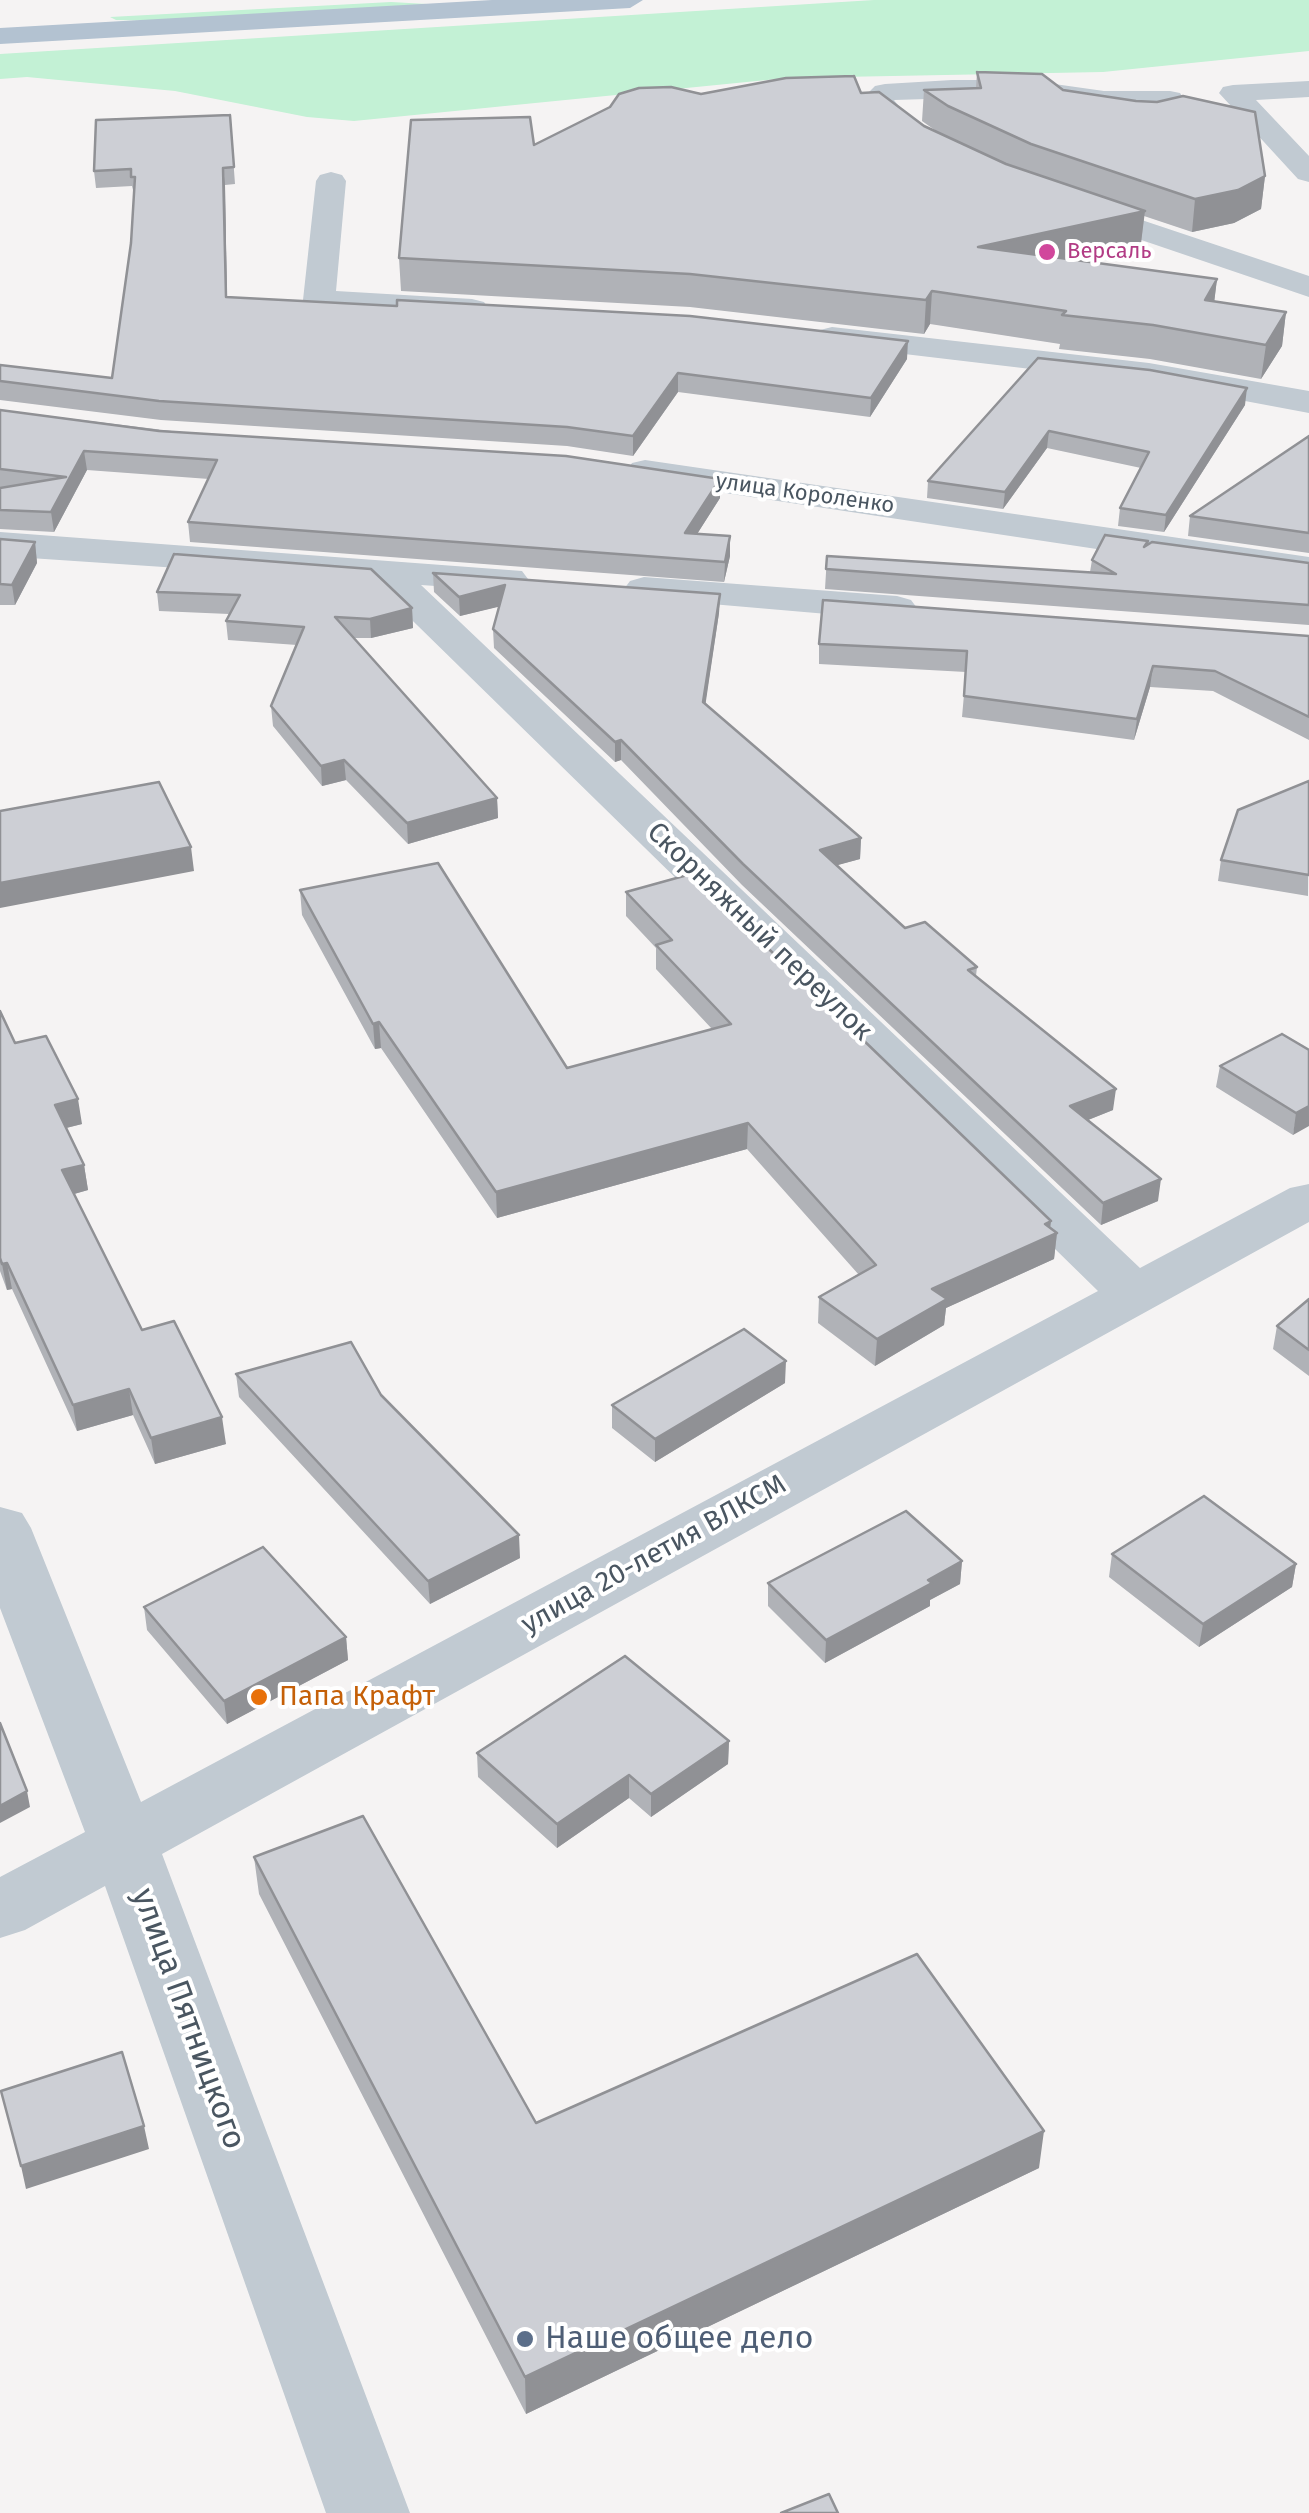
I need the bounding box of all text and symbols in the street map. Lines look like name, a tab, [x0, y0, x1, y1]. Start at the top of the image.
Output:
place label: Версаль	[1067, 239, 1152, 265]
marker: Версаль	[1036, 241, 1058, 263]
street label: улица Короленко	[714, 468, 896, 520]
street label: Скорняжный переулок	[639, 816, 879, 1048]
street label: улица 20-летия ВЛКСМ	[516, 1468, 792, 1642]
place label: Папа Крафт	[279, 1680, 435, 1714]
marker: Папа Крафт	[248, 1686, 270, 1708]
street label: улица Пятницкого	[123, 1883, 253, 2155]
place label: Наше общее дело	[545, 2320, 813, 2358]
marker: Наше общее дело	[514, 2328, 536, 2350]

